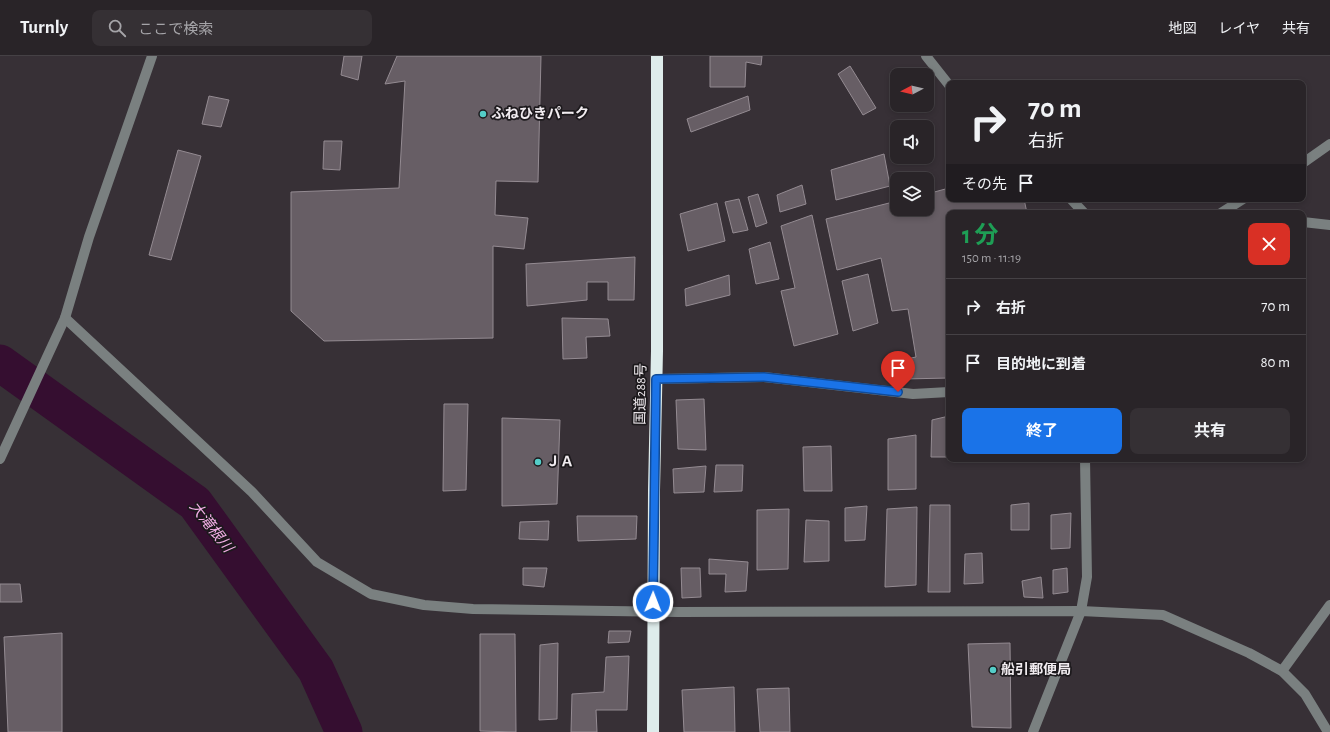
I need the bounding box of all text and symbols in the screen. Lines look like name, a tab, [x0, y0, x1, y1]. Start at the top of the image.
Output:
search box	[92, 10, 372, 46]
icon: search	[106, 17, 128, 39]
text: Turnly	[20, 18, 68, 37]
text: ここで検索	[138, 22, 213, 37]
text: 地図	[1168, 22, 1196, 36]
text: レイヤ	[1218, 22, 1260, 36]
text: 共有	[1282, 22, 1310, 36]
north arrow	[890, 68, 934, 112]
map controls	[890, 68, 934, 216]
text: 70 m	[1028, 95, 1082, 123]
icon: right	[962, 96, 1014, 148]
place label: ふねひきパーク	[491, 106, 589, 121]
marker: ふねひきパーク	[478, 109, 488, 119]
button: sound	[890, 120, 934, 164]
text: 右折	[1028, 133, 1064, 151]
button: layers	[890, 172, 934, 216]
icon: arrive	[1015, 172, 1037, 194]
text: その先	[962, 177, 1007, 192]
button: close	[1248, 223, 1290, 265]
text: 1 分	[962, 224, 998, 248]
text: 150 m · 11:19	[962, 252, 1021, 265]
icon: right	[962, 296, 984, 318]
text: 70 m	[1261, 299, 1290, 314]
text: 右折	[996, 301, 1026, 316]
pin	[881, 351, 915, 392]
icon: arrive	[962, 352, 984, 374]
text: 80 m	[1260, 355, 1290, 370]
icon: arrive	[887, 357, 909, 379]
text: 目的地に到着	[996, 357, 1086, 372]
street label: 国道288号	[632, 363, 649, 425]
button: 終了	[962, 408, 1122, 454]
button: 共有	[1130, 408, 1290, 454]
place label: ＪＡ	[546, 455, 574, 469]
marker: ＪＡ	[533, 457, 543, 467]
water label: 大滝根川	[187, 498, 237, 557]
position arrow	[632, 581, 674, 623]
place label: 船引郵便局	[1001, 662, 1071, 677]
marker: 船引郵便局	[988, 665, 998, 675]

